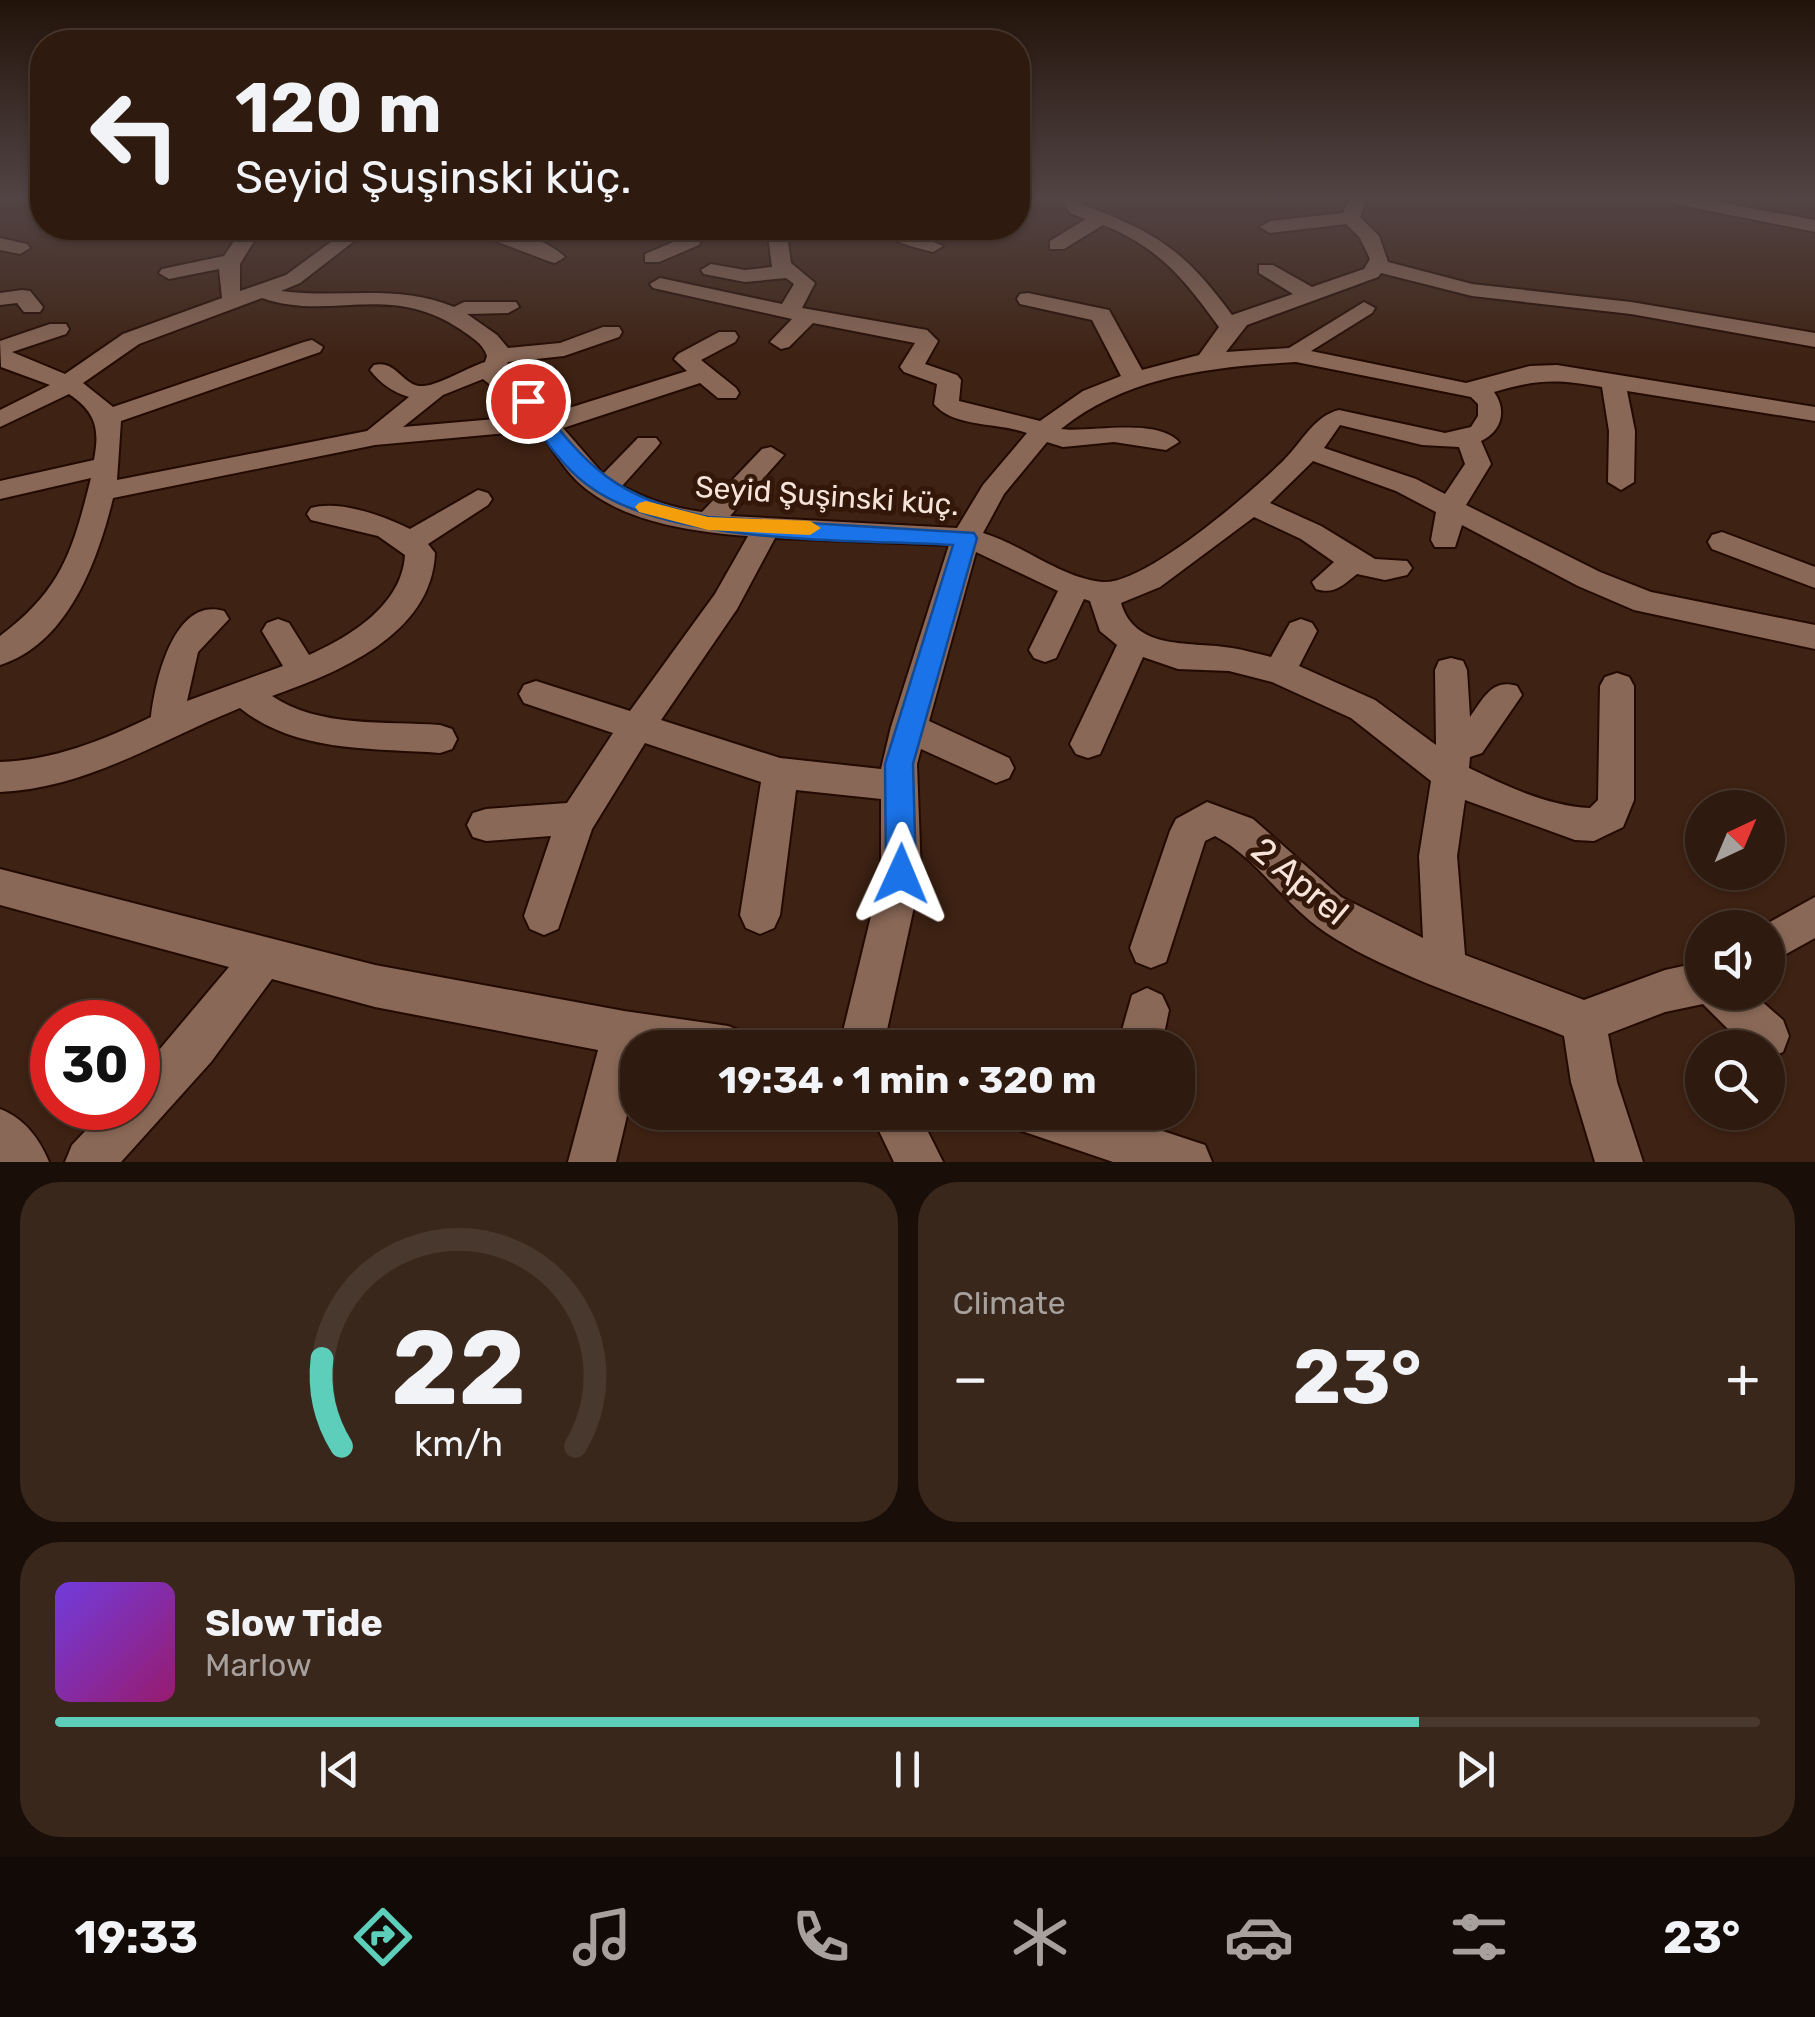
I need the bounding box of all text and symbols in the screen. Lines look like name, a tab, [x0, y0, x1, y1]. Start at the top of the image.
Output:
text: 120 m	[235, 67, 442, 150]
icon: left	[70, 70, 200, 200]
text: Seyid Şuşinski küç.	[235, 151, 632, 204]
pin	[486, 359, 571, 444]
icon: arrive	[501, 374, 556, 429]
street label: Seyid Şuşinski küç.	[694, 469, 960, 523]
north arrow	[1685, 790, 1785, 890]
map controls	[1685, 790, 1785, 1130]
position arrow	[849, 822, 953, 926]
street label: 2 Aprel	[1243, 828, 1357, 934]
button: sound	[1685, 910, 1785, 1010]
speed limit sign: 30	[30, 1000, 160, 1130]
button: search	[1685, 1030, 1785, 1130]
text: 19:34 · 1 min · 320 m	[718, 1057, 1097, 1103]
text: Climate	[953, 1284, 1066, 1322]
text: 22	[391, 1307, 526, 1430]
text: 23°	[1292, 1333, 1422, 1422]
text: −	[953, 1346, 988, 1411]
text: +	[1726, 1346, 1760, 1411]
text: km/h	[414, 1423, 503, 1465]
text: Slow Tide	[205, 1600, 383, 1646]
text: Marlow	[205, 1646, 312, 1684]
icon: previous	[312, 1742, 367, 1797]
icon: pause	[880, 1742, 935, 1797]
icon: next	[1448, 1742, 1503, 1797]
icon: directions	[348, 1902, 418, 1972]
icon: music	[567, 1902, 637, 1972]
icon: phone	[786, 1902, 856, 1972]
icon: climate	[1005, 1902, 1075, 1972]
icon: car	[1224, 1902, 1294, 1972]
icon: filters	[1444, 1902, 1514, 1972]
text: 19:33	[75, 1911, 198, 1964]
text: 23°	[1663, 1911, 1740, 1964]

